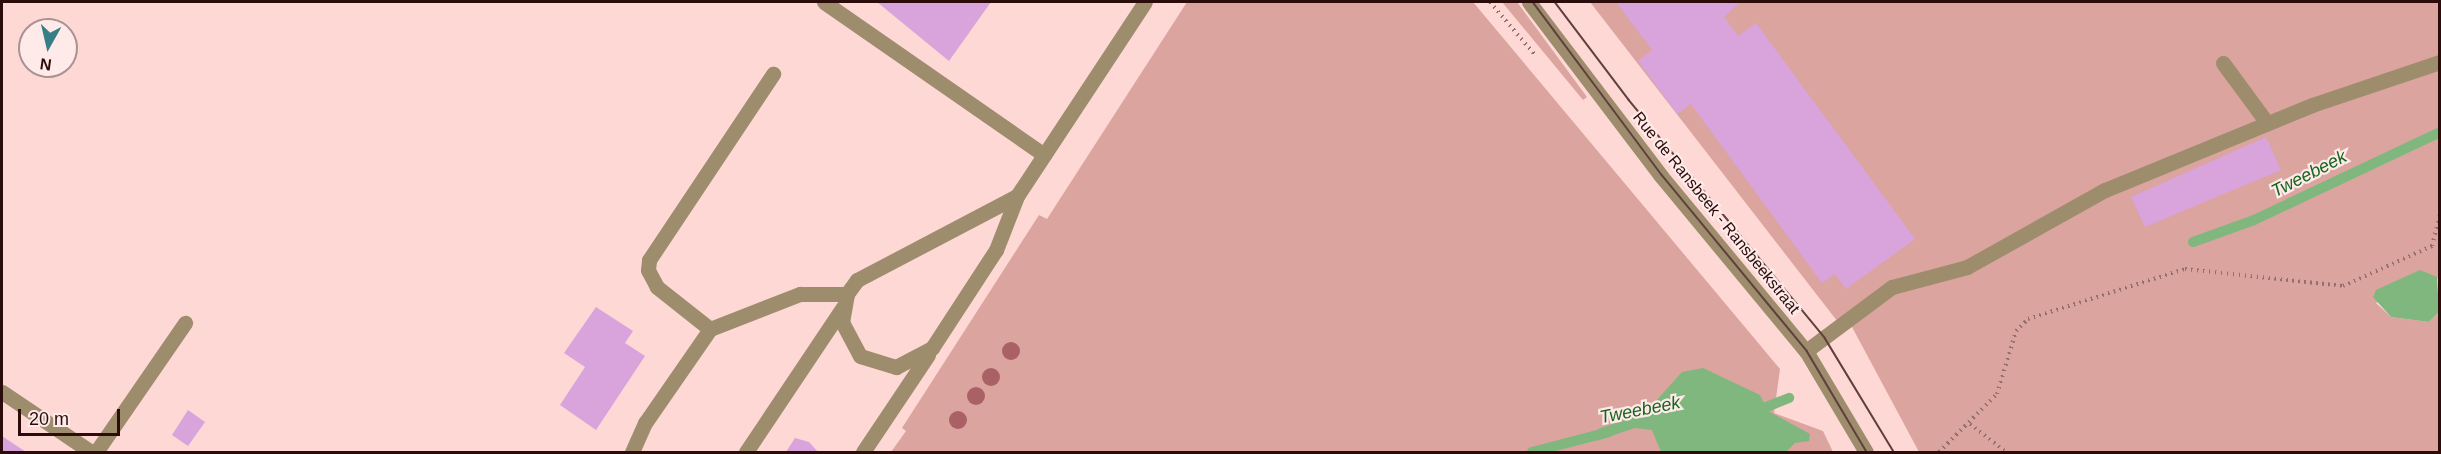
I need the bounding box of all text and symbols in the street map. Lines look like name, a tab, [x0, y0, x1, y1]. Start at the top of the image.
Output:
north arrow	[18, 18, 78, 78]
text: N	[39, 55, 53, 74]
street label: Rue de Ransbeek - Ransbeekstraat	[1629, 108, 1803, 318]
water label: Tweebeek	[2268, 146, 2350, 202]
water label: Tweebeek	[1598, 392, 1682, 428]
scale bar	[21, 397, 123, 435]
text: 20 m	[29, 409, 69, 429]

